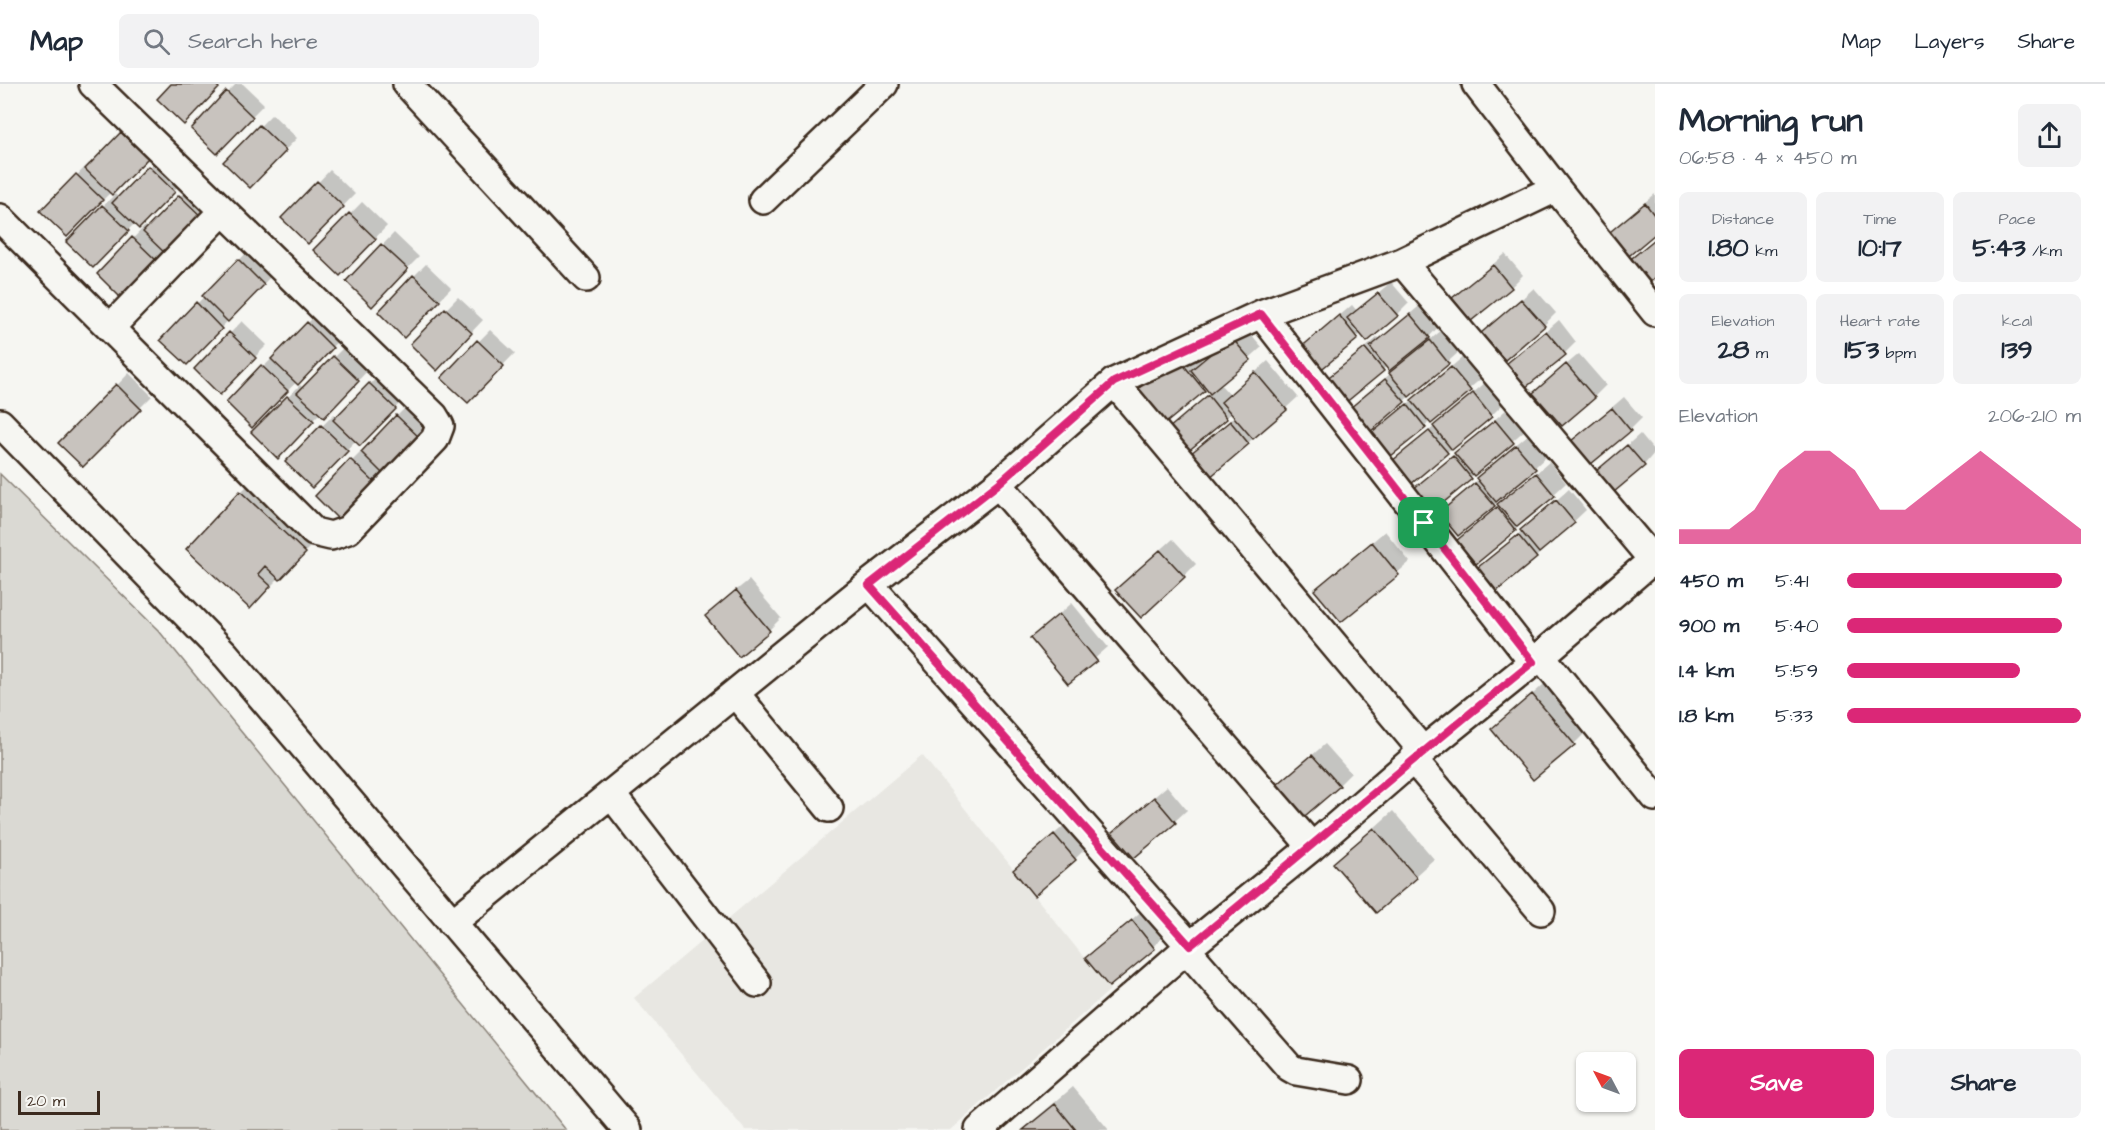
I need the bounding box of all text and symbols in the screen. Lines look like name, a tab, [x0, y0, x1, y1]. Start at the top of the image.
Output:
search box	[119, 14, 539, 68]
text: Map	[30, 22, 83, 61]
icon: search	[140, 25, 173, 58]
text: Search here	[188, 26, 318, 57]
text: Map	[1841, 27, 1881, 56]
text: Layers	[1914, 27, 1984, 56]
text: Share	[2017, 27, 2075, 56]
text: Morning run	[1679, 98, 1863, 144]
button: share	[2018, 104, 2081, 167]
text: 06:58 · 4 × 450 m	[1679, 144, 1856, 172]
text: Distance	[1712, 208, 1774, 230]
text: Time	[1863, 208, 1897, 230]
text: Pace	[1998, 208, 2036, 230]
text: 1.80	[1709, 230, 1749, 266]
text: 10:17	[1858, 230, 1902, 266]
text: 5:43	[1972, 230, 2026, 266]
text: km	[1749, 240, 1777, 262]
text: /km	[2026, 240, 2062, 262]
text: Elevation	[1712, 310, 1774, 332]
text: Heart rate	[1840, 310, 1920, 332]
text: kcal	[2002, 310, 2032, 332]
text: 28	[1718, 332, 1749, 368]
text: 153	[1844, 332, 1879, 368]
text: 139	[2001, 332, 2033, 368]
text: m	[1749, 342, 1768, 364]
text: bpm	[1879, 342, 1916, 364]
text: Elevation	[1679, 402, 1758, 430]
text: 206–210 m	[1988, 402, 2081, 430]
pin	[1398, 497, 1449, 548]
icon: arrive	[1407, 506, 1440, 539]
text: 450 m	[1679, 567, 1743, 595]
text: 5:41	[1775, 567, 1809, 595]
text: 900 m	[1679, 612, 1739, 640]
text: 5:40	[1775, 612, 1819, 640]
text: 1.4 km	[1679, 657, 1734, 685]
text: 5:59	[1775, 657, 1818, 685]
text: 1.8 km	[1679, 702, 1733, 730]
text: 5:33	[1775, 702, 1813, 730]
button: Save	[1679, 1049, 1874, 1118]
button: Share	[1886, 1049, 2081, 1118]
north arrow	[1576, 1052, 1636, 1112]
map controls	[1576, 1052, 1636, 1112]
scale bar	[18, 1088, 100, 1116]
text: 20 m	[27, 1090, 65, 1112]

